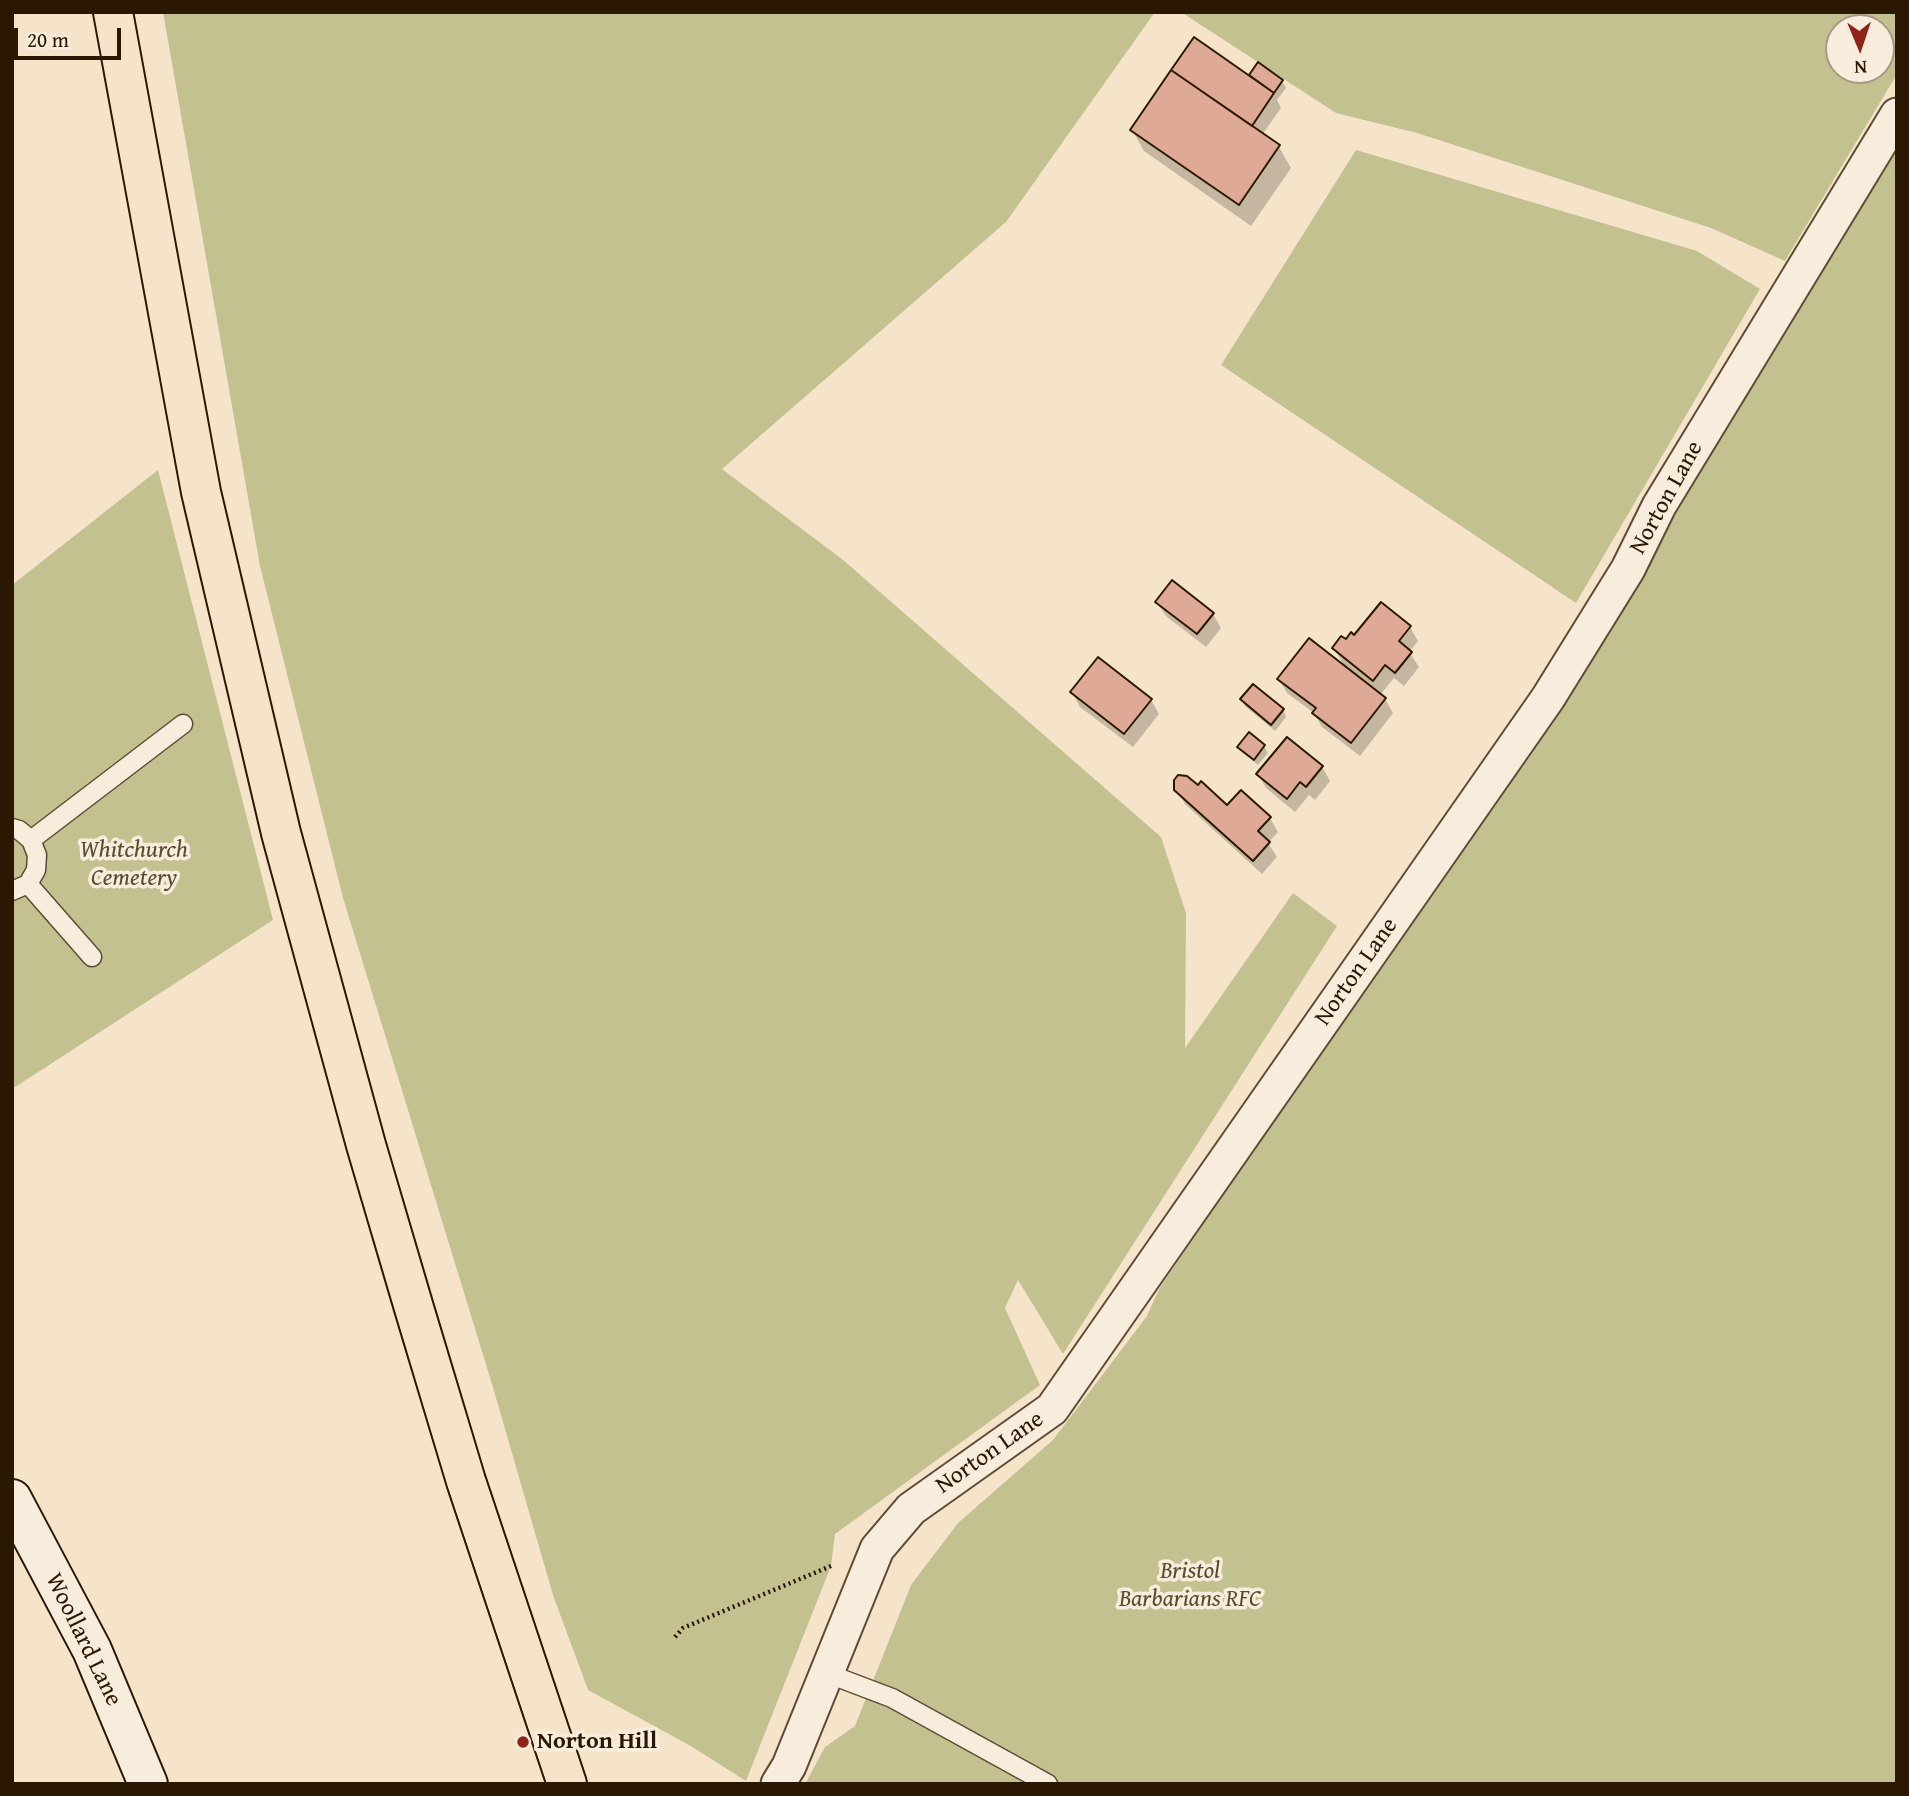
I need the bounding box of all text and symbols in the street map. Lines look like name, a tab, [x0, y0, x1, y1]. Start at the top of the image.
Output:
scale bar	[18, 14, 124, 58]
north arrow	[1825, 14, 1895, 84]
text: 20 m	[27, 24, 69, 55]
text: N	[1854, 54, 1868, 82]
street label: Norton Lane	[1624, 436, 1710, 560]
park label: Whitchurch Cemetery	[80, 837, 188, 893]
street label: Norton Lane	[1309, 913, 1405, 1031]
street label: Norton Lane	[931, 1405, 1049, 1501]
park label: Bristol Barbarians RFC	[1119, 1558, 1261, 1614]
street label: Woollard Lane	[38, 1569, 128, 1711]
place label: Norton Hill	[537, 1728, 657, 1756]
marker: Norton Hill	[515, 1734, 531, 1750]

